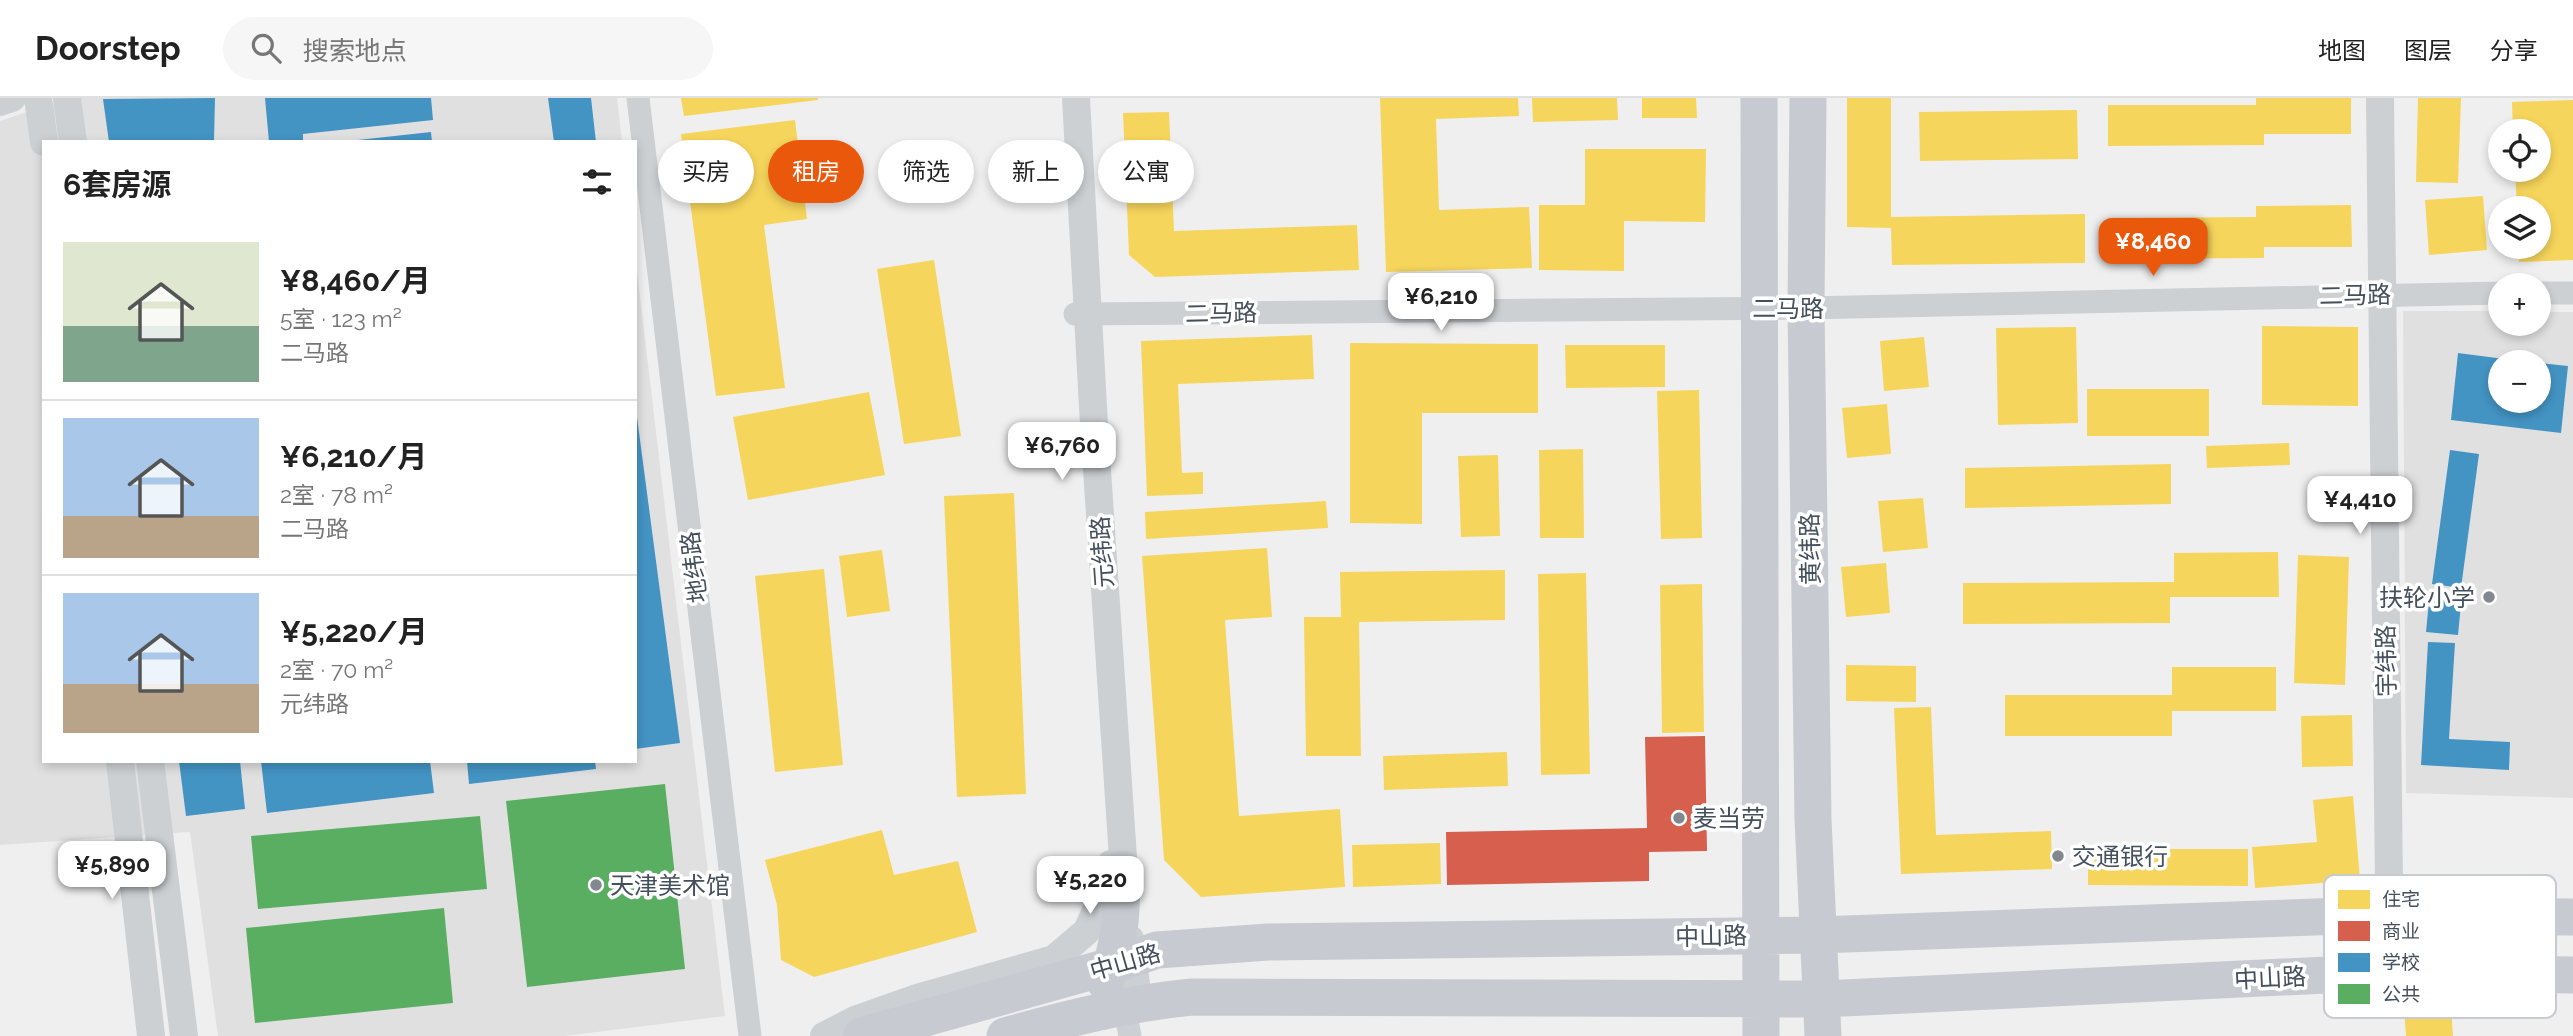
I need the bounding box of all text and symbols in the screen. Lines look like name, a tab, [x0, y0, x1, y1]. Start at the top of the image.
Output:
search box	[223, 17, 713, 80]
text: Doorstep	[35, 29, 181, 68]
icon: search	[247, 29, 285, 67]
text: 搜索地点	[303, 36, 407, 66]
text: 地图	[2318, 36, 2366, 65]
text: 图层	[2404, 36, 2452, 65]
text: 分享	[2490, 36, 2538, 65]
map controls	[2488, 119, 2551, 413]
button: locate	[2488, 119, 2551, 182]
chip: 买房	[658, 140, 754, 203]
chip: 租房	[768, 140, 864, 203]
chip: 筛选	[878, 140, 974, 203]
chip: 新上	[988, 140, 1084, 203]
chip: 公寓	[1098, 140, 1194, 203]
icon: filters	[578, 163, 616, 201]
text: 6套房源	[63, 167, 171, 202]
button: layers	[2488, 196, 2551, 259]
pin: ¥8,460	[2096, 218, 2210, 278]
text: ¥8,460	[2115, 227, 2191, 254]
text: ¥8,460/月	[280, 263, 431, 298]
icon: home	[119, 270, 203, 354]
button: +	[2488, 273, 2551, 336]
pin: ¥6,210	[1384, 274, 1498, 333]
street label: 二马路	[2319, 280, 2391, 310]
text: ¥6,210	[1404, 282, 1478, 309]
street label: 二马路	[1752, 294, 1824, 323]
street label: 二马路	[1185, 298, 1257, 328]
text: 5室 · 123 m²	[280, 305, 402, 332]
text: 二马路	[280, 339, 349, 366]
button: −	[2488, 350, 2551, 413]
pin: ¥6,760	[1005, 422, 1119, 482]
text: ¥6,760	[1024, 431, 1100, 458]
text: ¥6,210/月	[280, 439, 427, 474]
icon: home	[119, 446, 203, 530]
pin: ¥4,410	[2303, 476, 2417, 536]
text: 2室 · 78 m²	[280, 481, 393, 508]
text: ¥4,410	[2323, 485, 2397, 512]
street label: 黄纬路	[1795, 513, 1825, 585]
text: 二马路	[280, 515, 349, 542]
street label: 元纬路	[1085, 515, 1119, 589]
street label: 地纬路	[675, 530, 713, 604]
place label: 扶轮小学	[2379, 583, 2475, 612]
marker: 扶轮小学	[2481, 589, 2497, 605]
text: ¥5,220/月	[280, 614, 428, 649]
icon: home	[119, 621, 203, 705]
street label: 宇纬路	[2371, 625, 2401, 697]
text: 2室 · 70 m²	[280, 656, 393, 683]
text: 元纬路	[280, 690, 349, 717]
place label: 麦当劳	[1693, 804, 1765, 833]
marker: 麦当劳	[1671, 810, 1687, 826]
pin: ¥5,890	[55, 842, 169, 901]
place label: 交通银行	[2072, 842, 2168, 871]
marker: 交通银行	[2050, 848, 2066, 864]
text: ¥5,890	[74, 850, 150, 877]
pin: ¥5,220	[1033, 856, 1147, 916]
text: ¥5,220	[1053, 865, 1127, 892]
place label: 天津美术馆	[610, 871, 730, 900]
legend	[2324, 875, 2556, 1018]
marker: 天津美术馆	[588, 877, 604, 893]
text: 住宅	[2382, 888, 2420, 910]
text: 商业	[2382, 920, 2420, 942]
street label: 中山路	[1675, 921, 1747, 951]
street label: 中山路	[1086, 938, 1164, 986]
text: 学校	[2382, 951, 2420, 973]
street label: 中山路	[2233, 962, 2307, 994]
text: 公共	[2382, 983, 2420, 1005]

